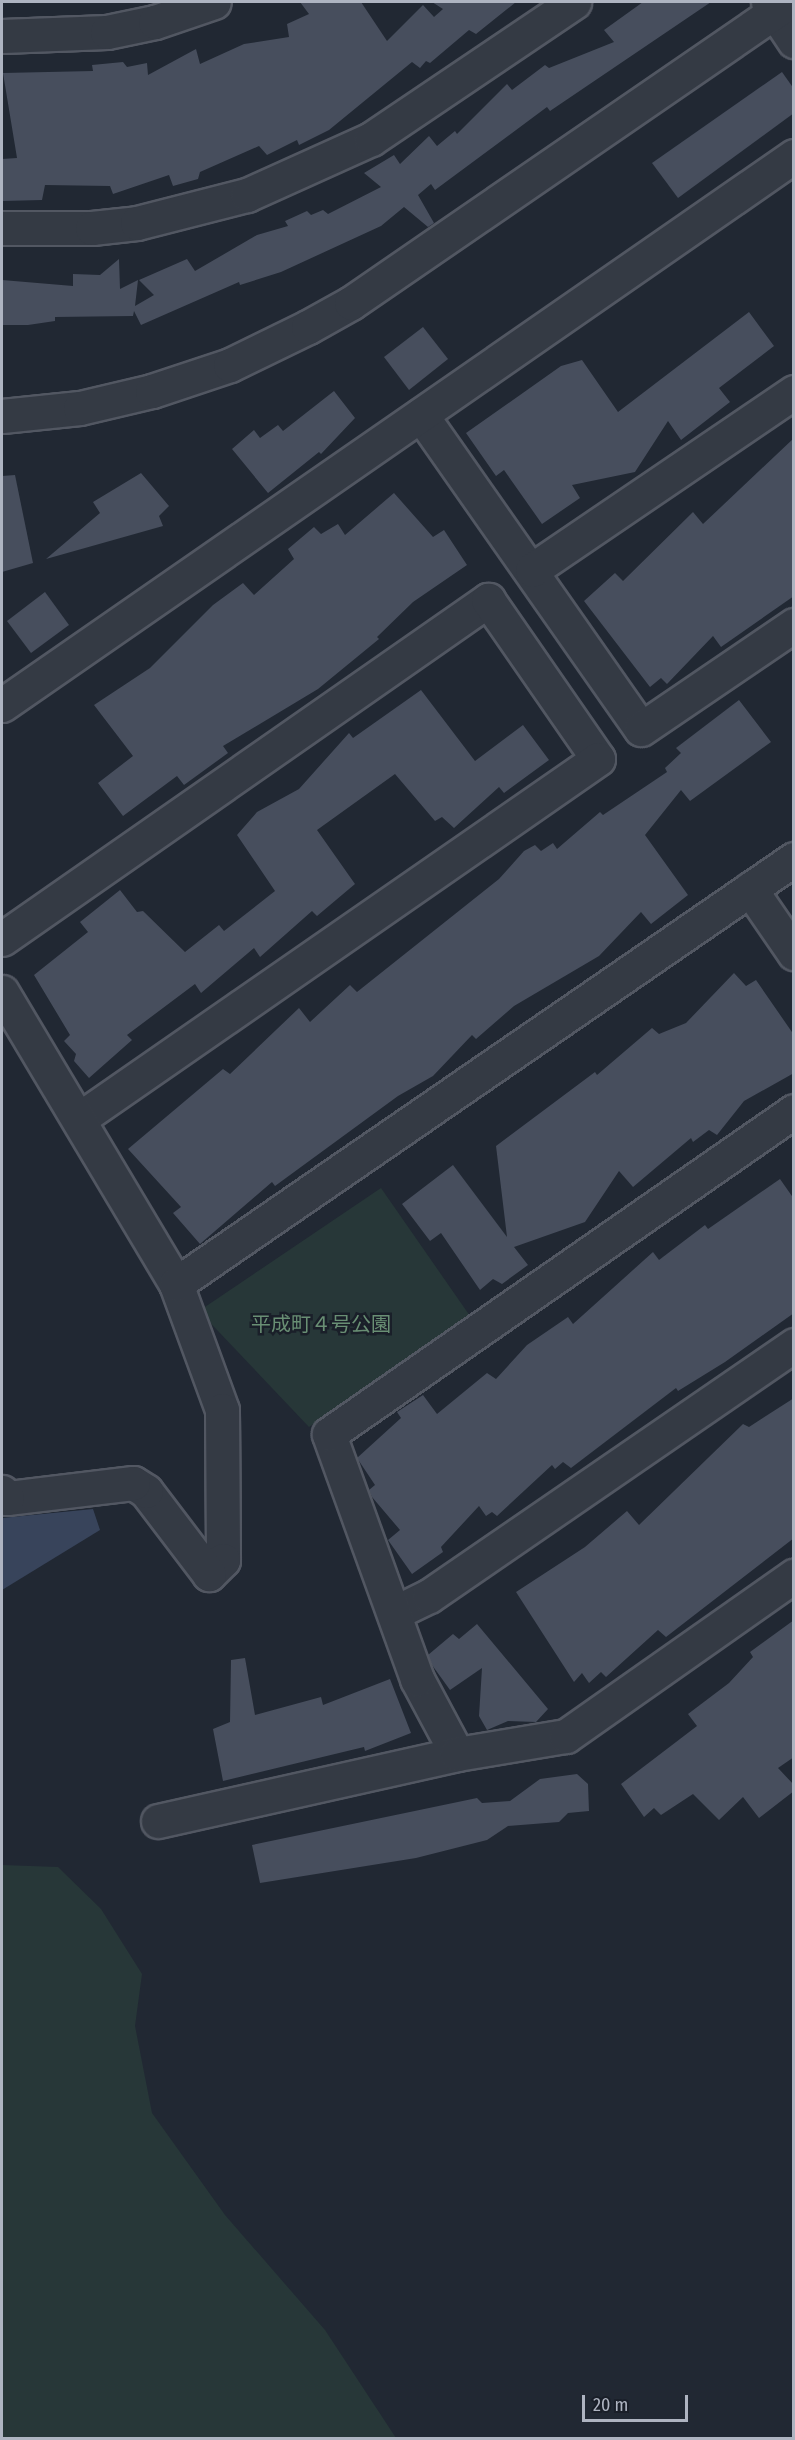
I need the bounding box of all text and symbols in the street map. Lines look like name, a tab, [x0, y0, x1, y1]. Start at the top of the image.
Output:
park label: 平成町４号公園	[251, 1312, 391, 1336]
scale bar	[585, 2383, 692, 2421]
text: 20 m	[593, 2394, 628, 2416]

